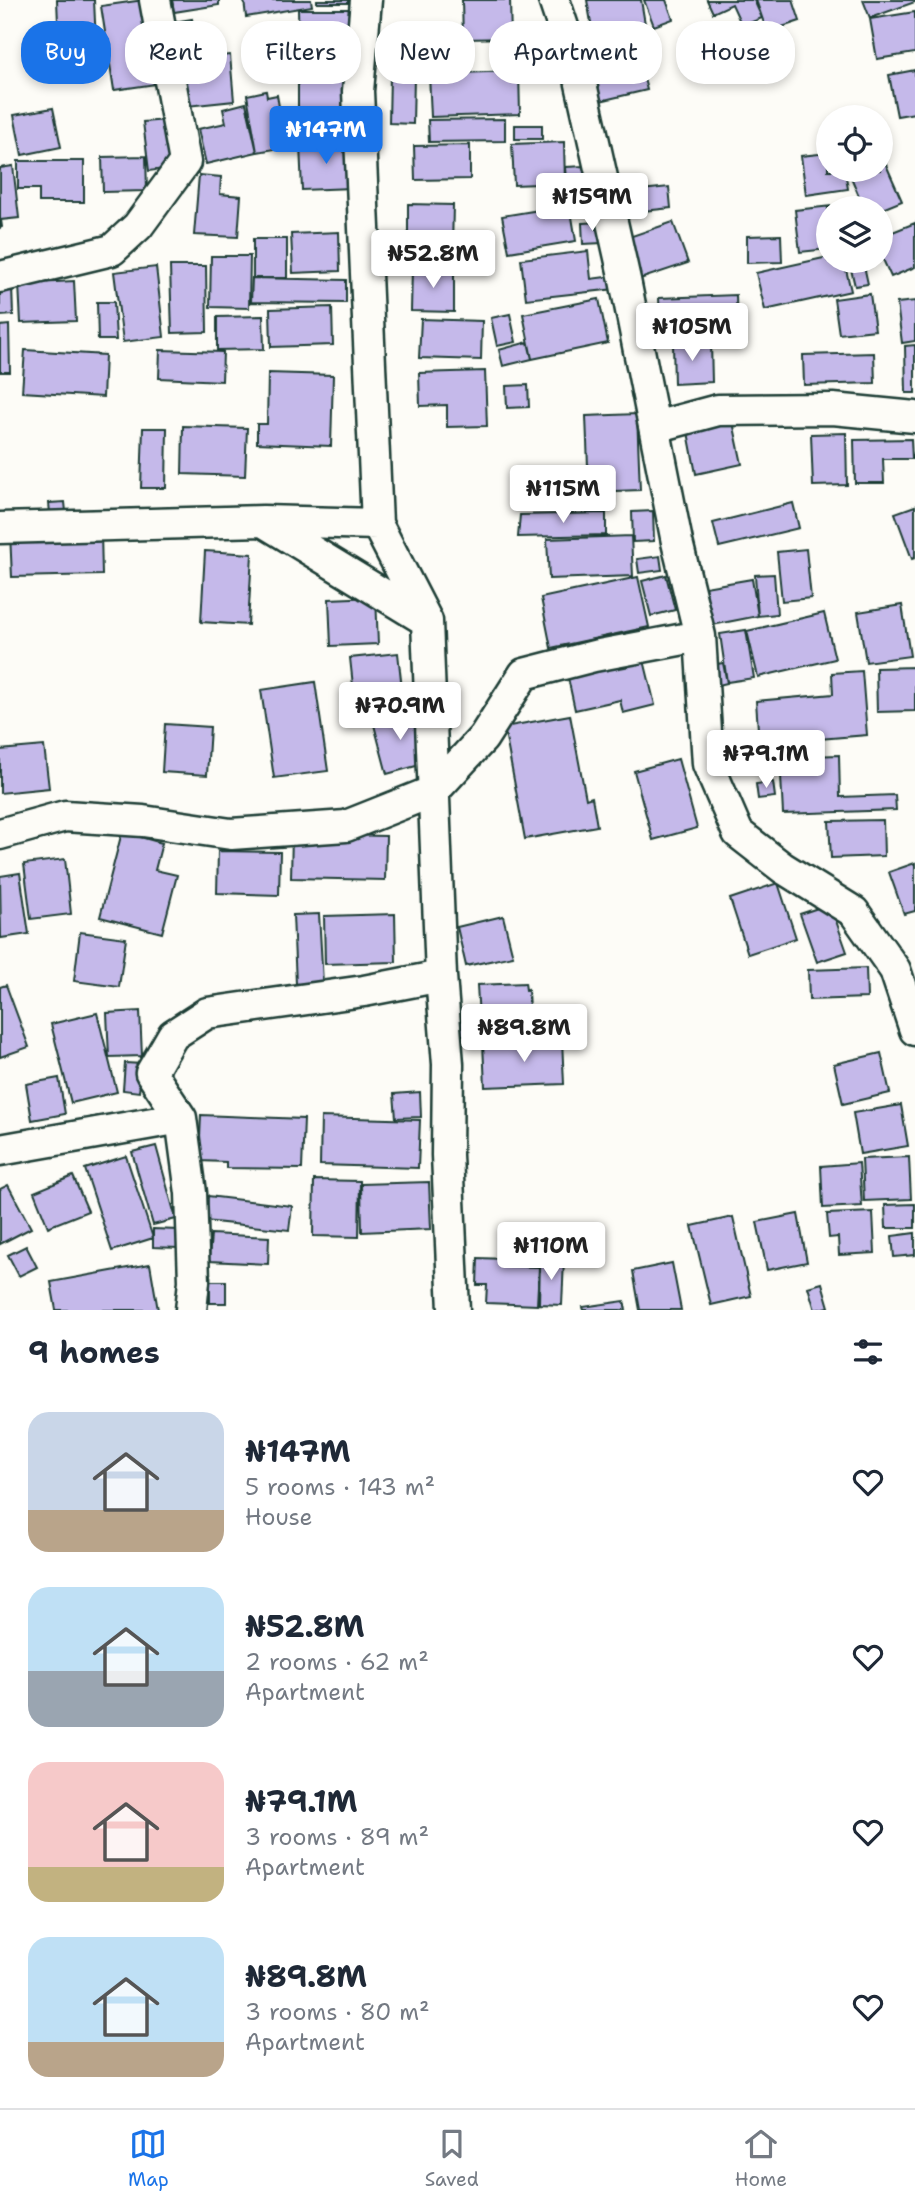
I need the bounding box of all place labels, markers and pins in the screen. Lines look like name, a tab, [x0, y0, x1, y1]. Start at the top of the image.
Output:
pin: ₦147M	[277, 106, 375, 166]
pin: ₦159M	[543, 174, 641, 233]
pin: ₦52.8M	[376, 230, 490, 290]
pin: ₦105M	[643, 304, 741, 363]
pin: ₦115M	[514, 466, 612, 525]
pin: ₦70.9M	[343, 682, 457, 742]
pin: ₦79.1M	[709, 730, 823, 790]
pin: ₦89.8M	[467, 1004, 581, 1064]
pin: ₦110M	[502, 1222, 600, 1282]

